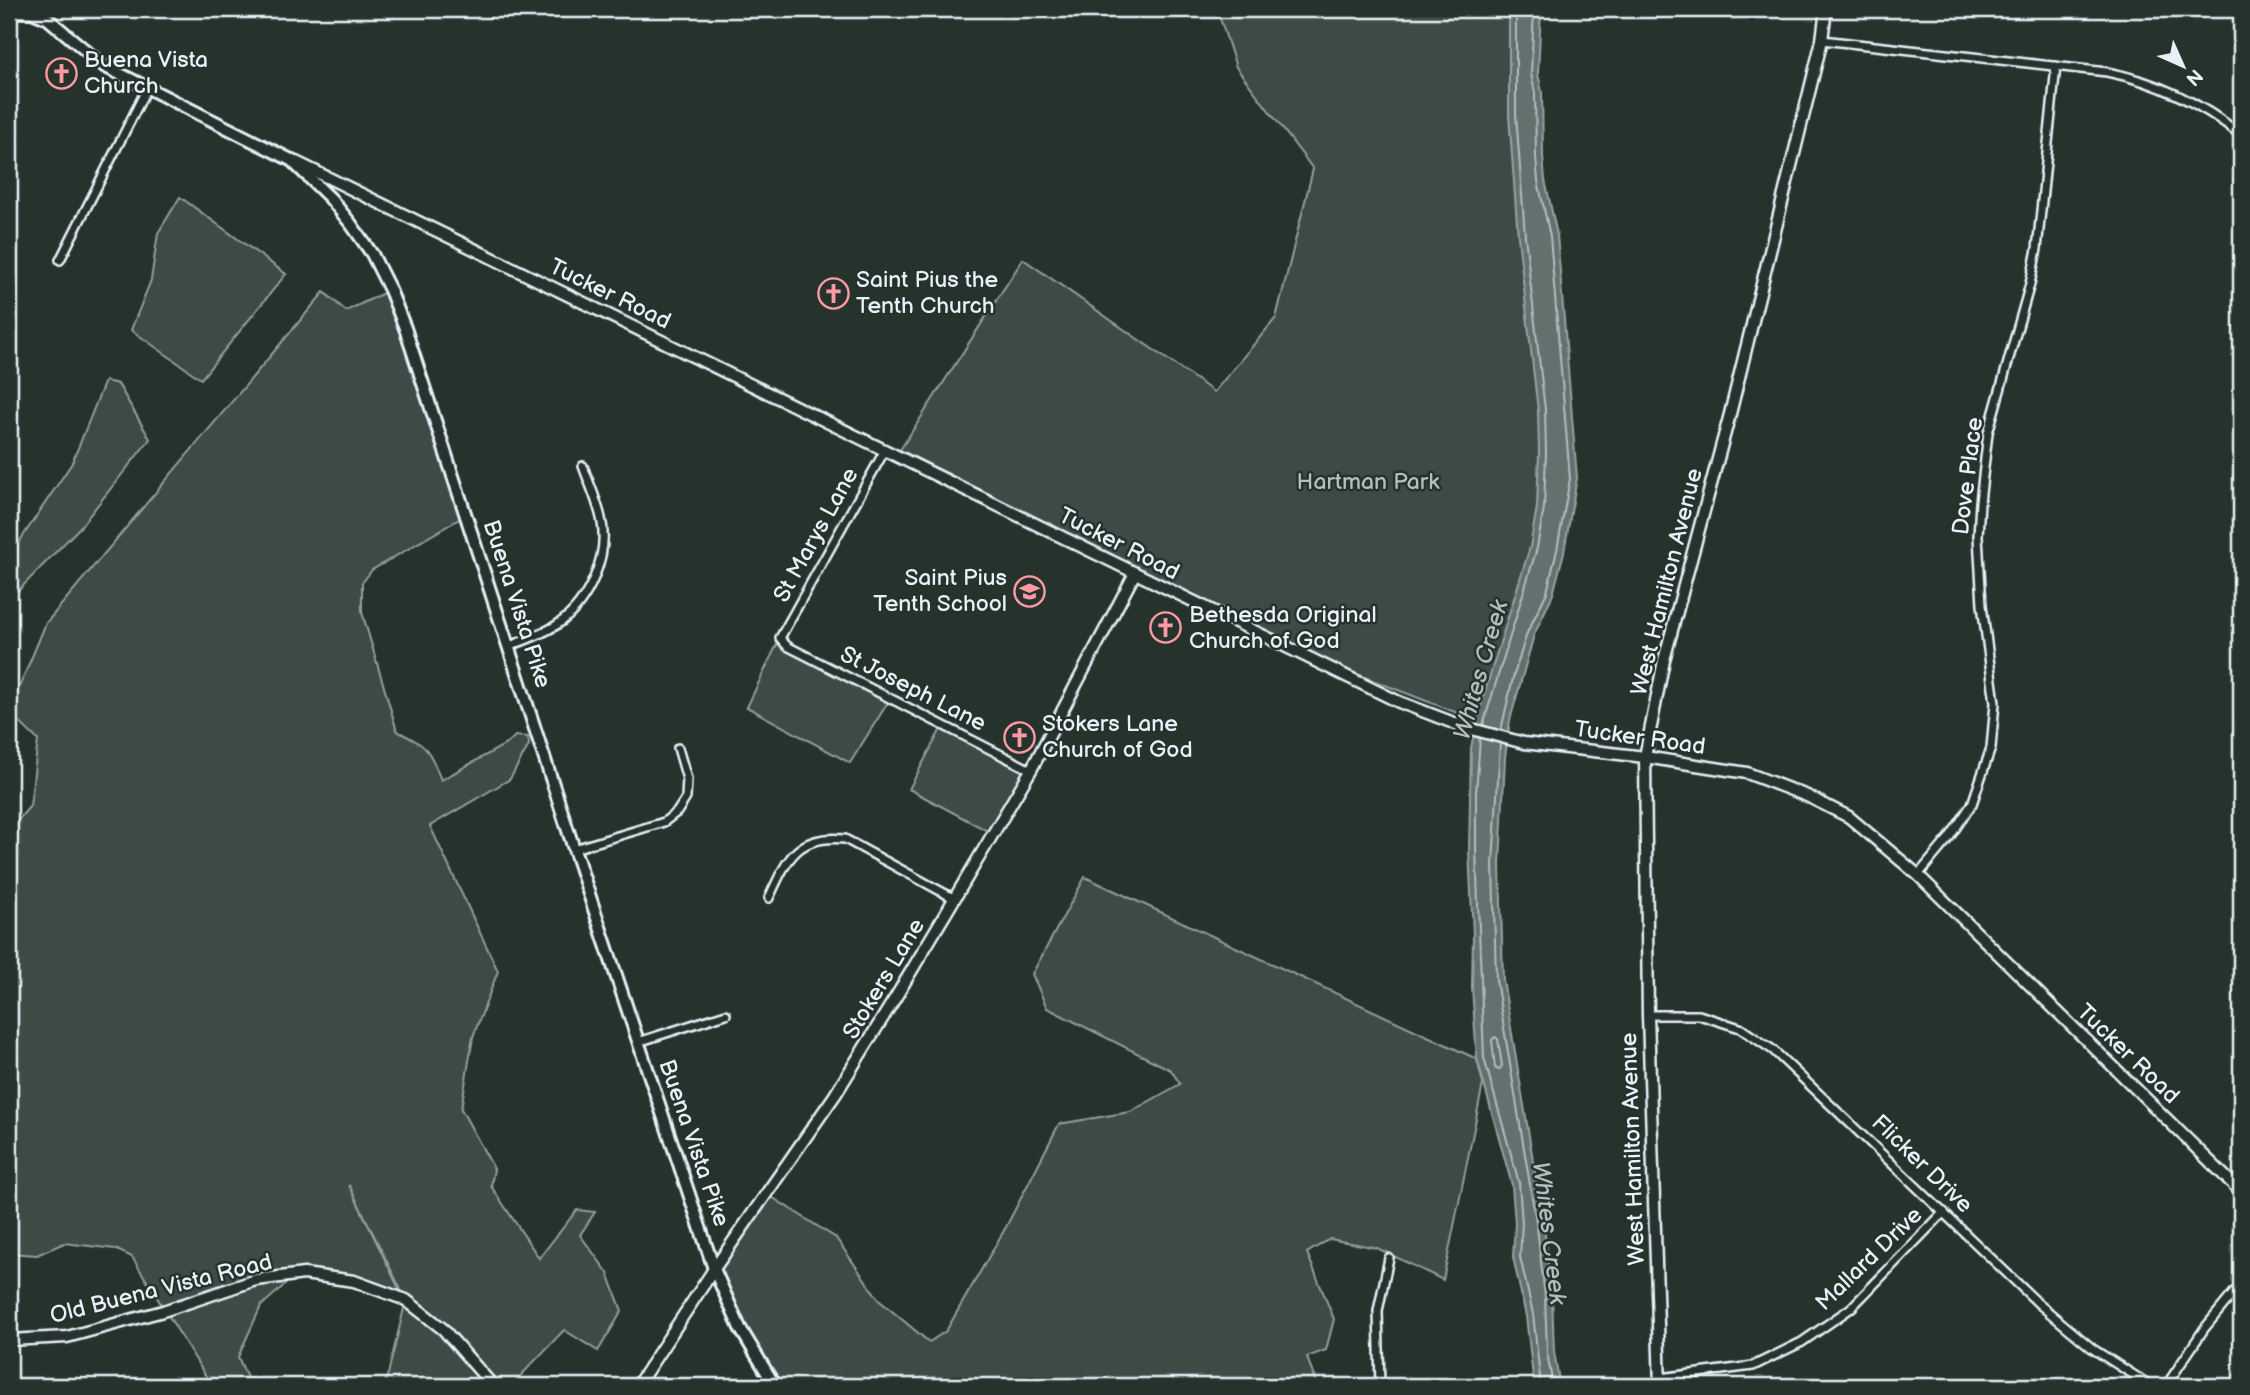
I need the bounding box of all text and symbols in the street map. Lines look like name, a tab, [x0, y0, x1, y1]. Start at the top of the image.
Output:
north arrow	[2148, 32, 2218, 102]
place label: Buena Vista Church	[84, 46, 208, 100]
church icon: Buena Vista Church	[44, 56, 78, 90]
text: N	[2181, 64, 2207, 90]
street label: Tucker Road	[545, 253, 675, 335]
place label: Saint Pius the Tenth Church	[856, 266, 998, 320]
church icon: Saint Pius the Tenth Church	[816, 276, 850, 310]
street label: Dove Place	[1947, 416, 1989, 536]
street label: St Marys Lane	[768, 463, 864, 607]
street label: West Hamilton Avenue	[1625, 466, 1709, 698]
park label: Hartman Park	[1297, 468, 1440, 496]
street label: Tucker Road	[1054, 502, 1184, 586]
street label: Buena Vista Pike	[477, 517, 557, 691]
place label: Saint Pius Tenth School	[873, 564, 1007, 618]
school or university icon: Saint Pius Tenth School	[1013, 574, 1047, 608]
water label: Whites Creek	[1447, 596, 1515, 743]
place label: Bethesda Original Church of God	[1189, 601, 1377, 655]
church icon: Bethesda Original Church of God	[1149, 611, 1183, 645]
street label: St Joseph Lane	[835, 640, 991, 738]
place label: Stokers Lane Church of God	[1042, 710, 1193, 764]
street label: Tucker Road	[1573, 715, 1707, 761]
church icon: Stokers Lane Church of God	[1002, 720, 1036, 754]
street label: Stokers Lane	[837, 914, 931, 1044]
street label: Tucker Road	[2071, 998, 2185, 1110]
street label: West Hamilton Avenue	[1615, 1032, 1651, 1266]
street label: Buena Vista Pike	[652, 1056, 736, 1230]
street label: Flicker Drive	[1866, 1109, 1978, 1219]
water label: Whites Creek	[1526, 1160, 1572, 1307]
street label: Mallard Drive	[1810, 1201, 1928, 1317]
street label: Old Buena Vista Road	[47, 1248, 275, 1330]

